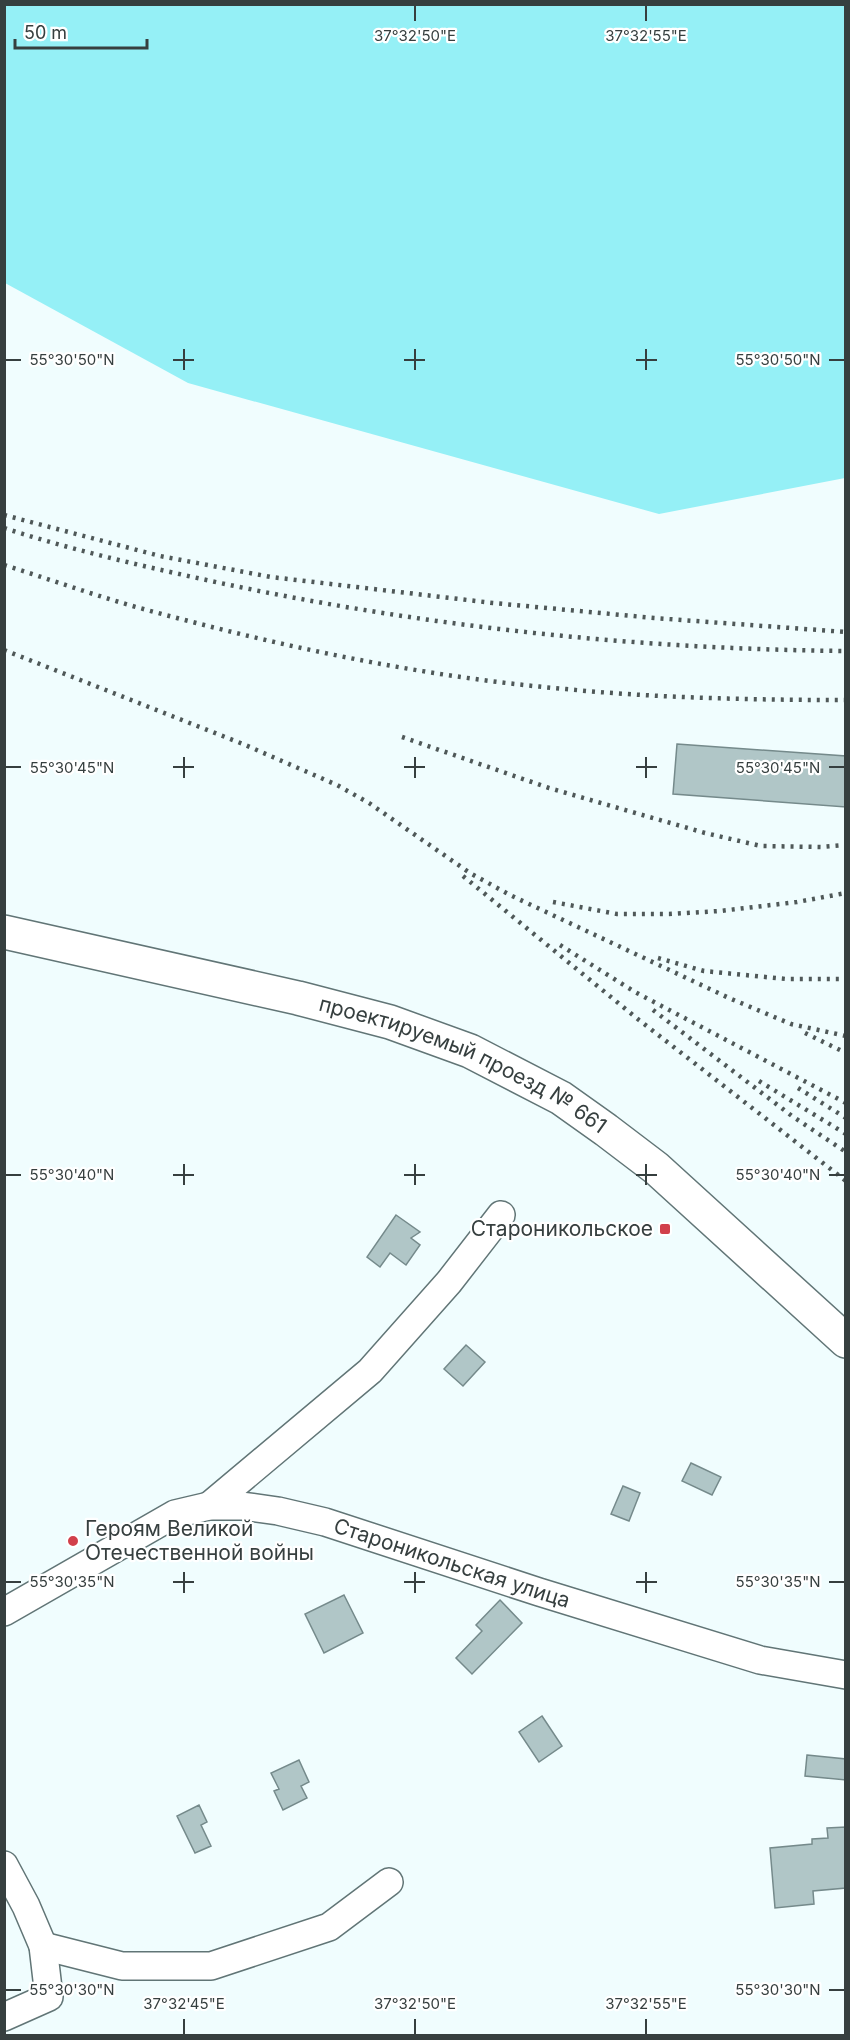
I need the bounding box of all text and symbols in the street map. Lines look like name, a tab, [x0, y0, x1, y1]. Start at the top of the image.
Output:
scale bar	[15, 12, 147, 50]
text: 50 m	[24, 22, 67, 43]
text: 37°32'50"E	[374, 26, 456, 45]
text: 37°32'55"E	[605, 26, 687, 45]
text: 55°30'50"N	[29, 350, 115, 369]
text: 55°30'50"N	[735, 350, 821, 369]
text: 55°30'45"N	[30, 758, 114, 777]
text: 55°30'45"N	[736, 758, 820, 777]
street label: проектируемый проезд № 661	[316, 991, 611, 1138]
text: 55°30'40"N	[30, 1165, 114, 1184]
text: 55°30'40"N	[736, 1165, 820, 1184]
place label: Староникольское	[471, 1216, 653, 1241]
marker: Староникольское	[658, 1222, 672, 1236]
street label: Староникольская улица	[331, 1513, 573, 1613]
place label: Героям Великой Отечественной войны	[85, 1516, 314, 1565]
marker: Героям Великой Отечественной войны	[66, 1534, 80, 1548]
text: 55°30'35"N	[30, 1572, 114, 1591]
text: 55°30'35"N	[736, 1572, 820, 1591]
text: 55°30'30"N	[29, 1980, 115, 1999]
text: 55°30'30"N	[735, 1980, 821, 1999]
text: 37°32'45"E	[143, 1994, 225, 2013]
text: 37°32'50"E	[374, 1994, 456, 2013]
text: 37°32'55"E	[605, 1994, 687, 2013]

